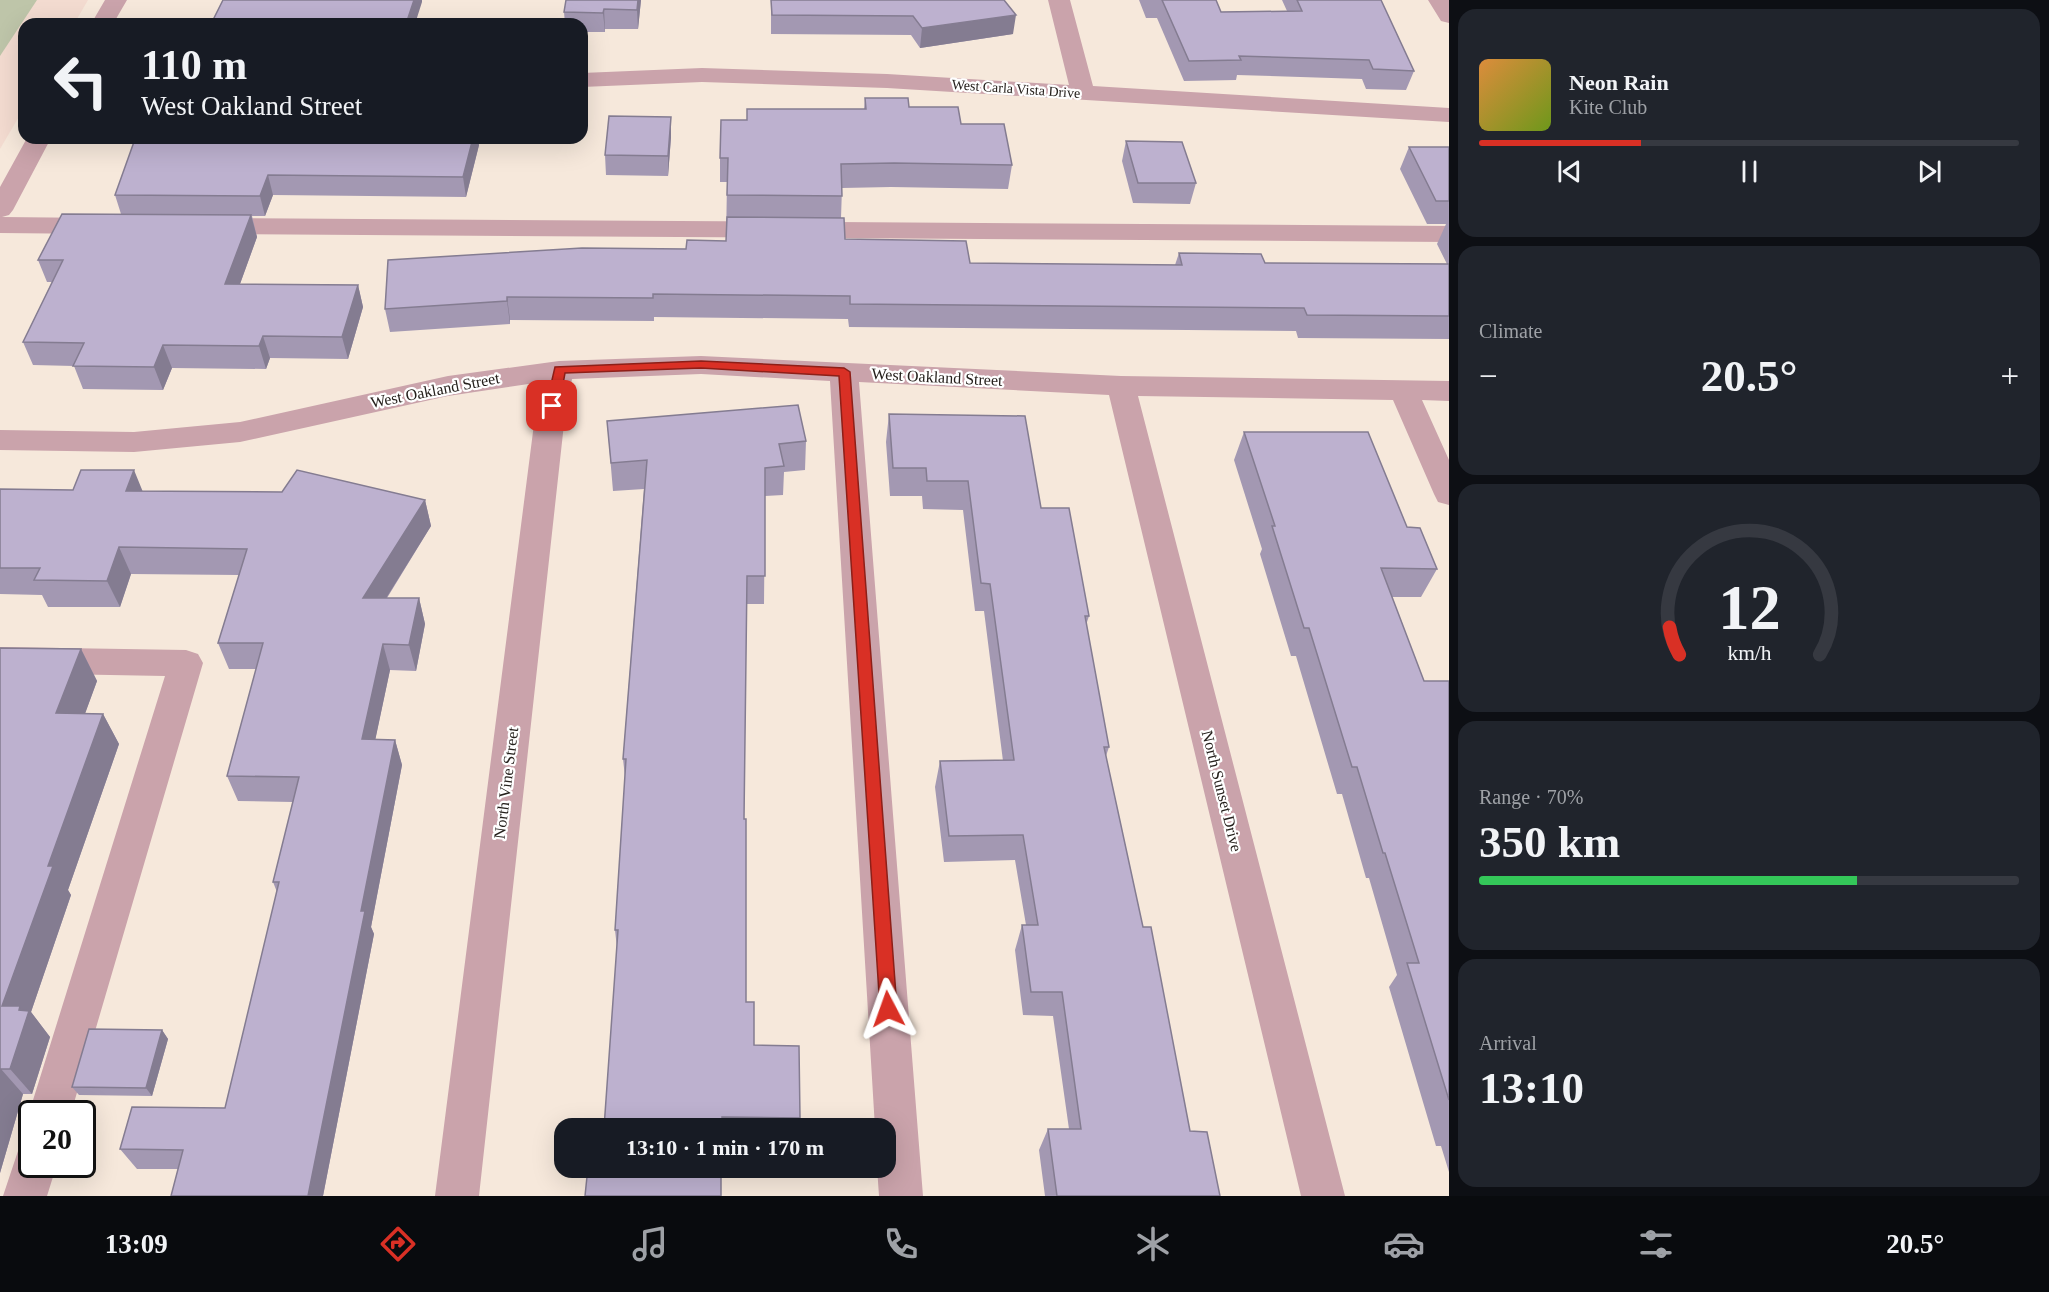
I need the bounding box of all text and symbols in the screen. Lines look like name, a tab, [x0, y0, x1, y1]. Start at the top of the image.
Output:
icon: left	[42, 42, 120, 120]
text: 110 m	[141, 42, 247, 88]
text: Neon Rain	[1569, 70, 1669, 95]
street label: West Carla Vista Drive	[951, 77, 1081, 101]
text: West Oakland Street	[141, 91, 362, 121]
text: Kite Club	[1569, 96, 1647, 118]
icon: previous	[1553, 155, 1586, 188]
icon: pause	[1733, 155, 1766, 188]
icon: next	[1913, 155, 1946, 188]
text: Climate	[1479, 320, 1542, 342]
text: 20.5°	[1701, 351, 1797, 401]
text: −	[1479, 358, 1498, 394]
text: +	[2000, 358, 2019, 394]
street label: West Oakland Street	[871, 365, 1003, 389]
street label: West Oakland Street	[369, 369, 502, 411]
pin	[526, 380, 577, 431]
icon: arrive	[535, 389, 568, 422]
text: 12	[1718, 573, 1780, 642]
text: km/h	[1727, 641, 1771, 665]
street label: North Vine Street	[491, 726, 521, 840]
street label: North Sunset Drive	[1199, 729, 1245, 853]
text: Range · 70%	[1479, 786, 1583, 808]
text: 350 km	[1479, 817, 1620, 867]
position arrow	[856, 977, 920, 1041]
text: Arrival	[1479, 1032, 1537, 1054]
text: 13:10	[1479, 1063, 1584, 1113]
speed limit sign: 20	[18, 1100, 96, 1178]
text: 13:10 · 1 min · 170 m	[626, 1135, 824, 1160]
icon: directions	[377, 1223, 419, 1265]
icon: music	[629, 1223, 671, 1265]
icon: phone	[880, 1223, 922, 1265]
icon: climate	[1132, 1223, 1174, 1265]
icon: car	[1383, 1223, 1425, 1265]
icon: filters	[1635, 1223, 1677, 1265]
text: 13:09	[105, 1229, 168, 1259]
text: 20.5°	[1886, 1229, 1944, 1259]

